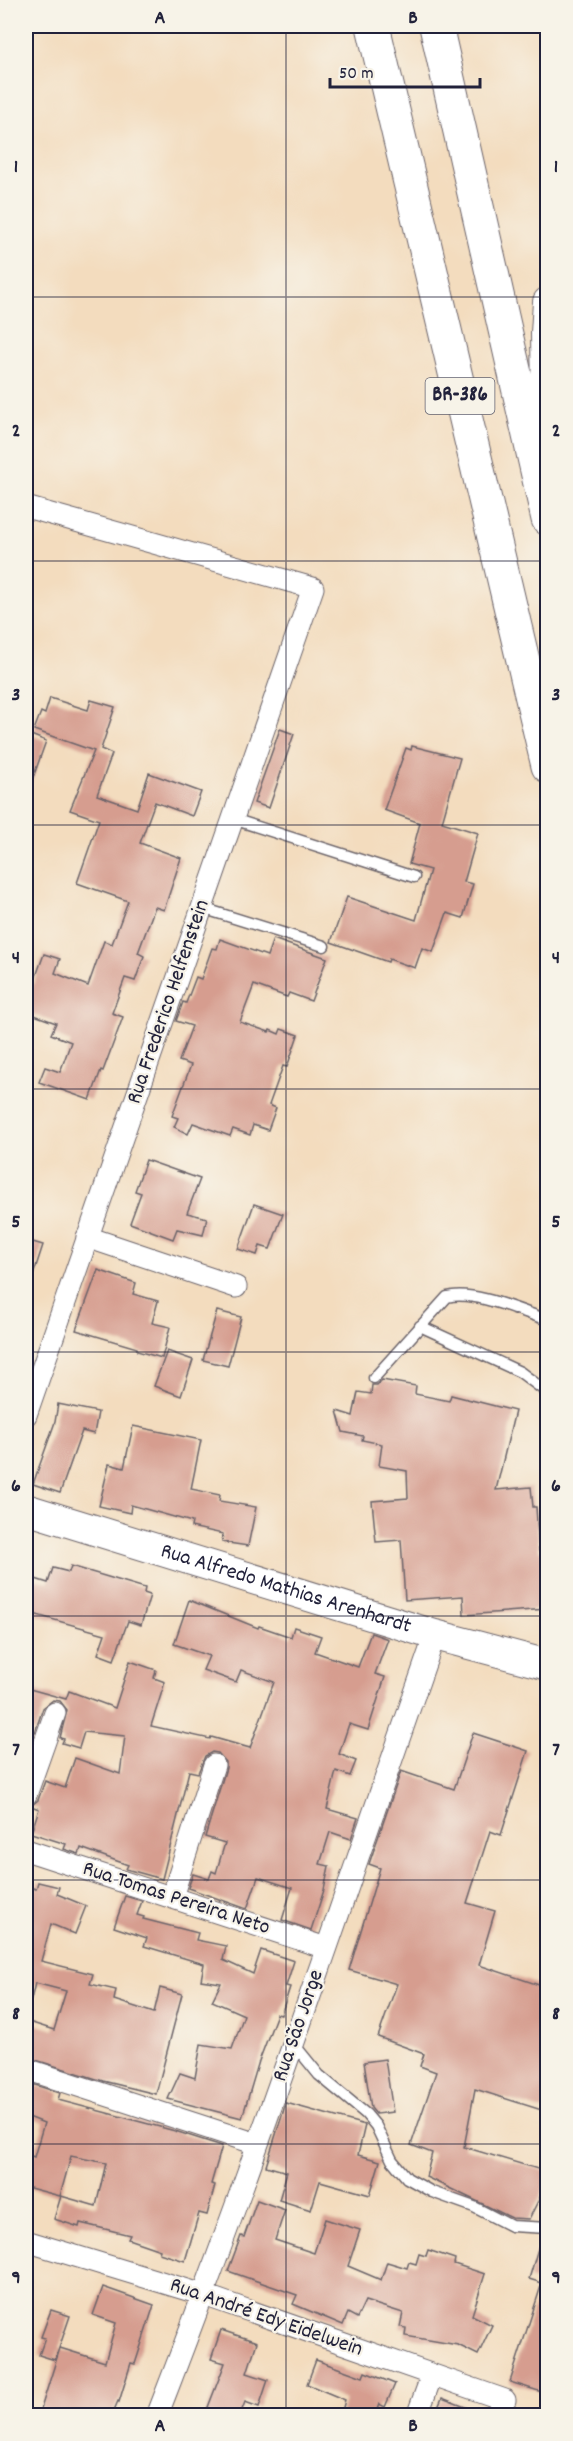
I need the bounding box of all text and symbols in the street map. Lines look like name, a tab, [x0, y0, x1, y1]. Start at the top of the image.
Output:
text: A	[155, 5, 166, 33]
text: B	[408, 5, 418, 33]
scale bar	[330, 51, 480, 89]
text: 50 m	[339, 62, 374, 87]
text: 1	[14, 154, 18, 182]
text: 1	[554, 154, 558, 182]
road number: BR-386	[426, 378, 494, 414]
text: 2	[12, 418, 20, 446]
text: 2	[552, 418, 560, 446]
text: 3	[12, 682, 20, 710]
text: 3	[552, 682, 560, 710]
street label: Rua Frederico Helfenstein	[119, 896, 219, 1108]
text: 4	[12, 945, 20, 973]
text: 4	[552, 945, 560, 973]
text: 5	[11, 1209, 21, 1237]
text: 5	[551, 1209, 561, 1237]
text: 6	[11, 1473, 21, 1501]
text: 6	[551, 1473, 561, 1501]
street label: Rua Alfredo Mathias Arenhardt	[157, 1536, 415, 1642]
text: 7	[12, 1737, 20, 1765]
text: 7	[552, 1737, 560, 1765]
street label: Rua Tomas Pereira Neto	[78, 1854, 274, 1944]
street label: Rua São Jorge	[265, 1966, 333, 2086]
text: 8	[12, 2001, 20, 2029]
text: 8	[552, 2001, 560, 2029]
text: 9	[11, 2265, 21, 2293]
text: 9	[551, 2265, 561, 2293]
street label: Rua André Edy Eidelwein	[165, 2270, 367, 2366]
text: A	[155, 2413, 166, 2441]
text: B	[408, 2413, 418, 2441]

